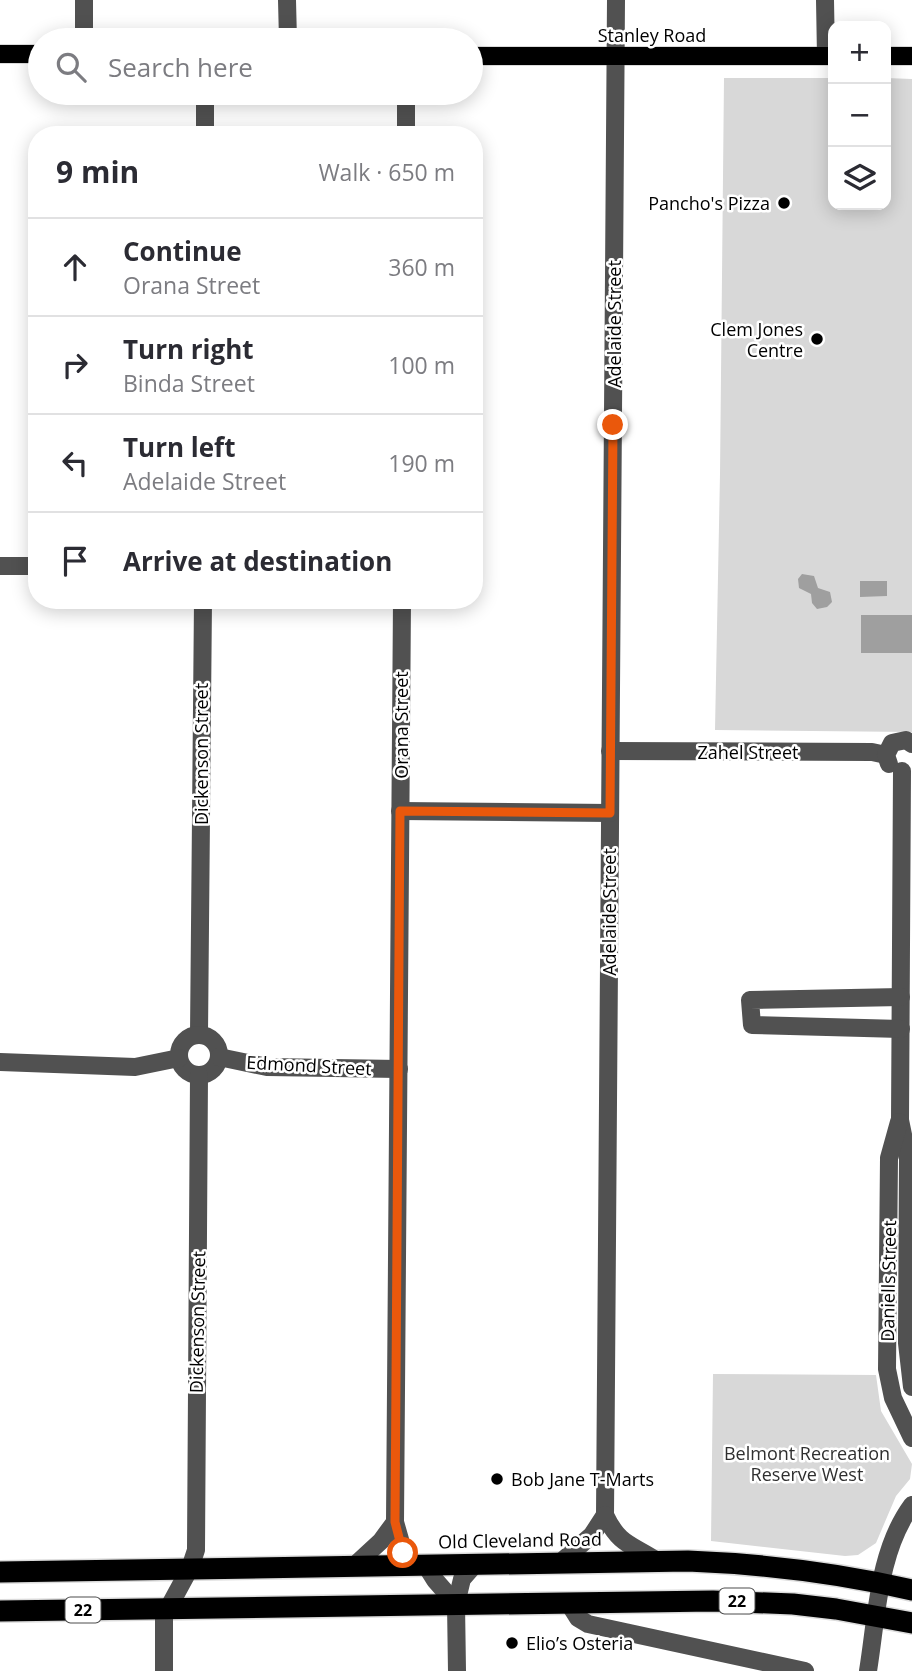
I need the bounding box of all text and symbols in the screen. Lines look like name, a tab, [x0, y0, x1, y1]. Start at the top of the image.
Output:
map controls	[828, 21, 891, 210]
button: +	[828, 21, 891, 84]
street label: Stanley Road	[598, 23, 706, 47]
search box	[28, 28, 483, 105]
icon: search	[52, 48, 90, 86]
text: Search here	[108, 49, 253, 85]
button: −	[828, 84, 891, 147]
button: layers	[828, 147, 891, 210]
text: 9 min	[56, 151, 139, 192]
text: Walk · 650 m	[318, 156, 455, 188]
place label: Pancho's Pizza	[648, 191, 770, 215]
marker: Pancho's Pizza	[776, 195, 792, 211]
text: Continue	[123, 233, 242, 269]
icon: ahead	[56, 248, 94, 286]
text: 360 m	[388, 251, 455, 283]
street label: Adelaide Street	[602, 260, 626, 388]
text: Orana Street	[123, 269, 260, 301]
place label: Clem Jones Centre	[710, 317, 803, 362]
text: Turn right	[123, 331, 254, 367]
marker: Clem Jones Centre	[809, 331, 825, 347]
icon: right	[56, 346, 94, 384]
text: 100 m	[388, 349, 455, 381]
text: Binda Street	[123, 367, 255, 399]
route end	[597, 409, 628, 440]
text: Turn left	[123, 429, 235, 465]
icon: left	[56, 444, 94, 482]
text: 190 m	[388, 447, 455, 479]
text: Adelaide Street	[123, 465, 286, 497]
icon: arrive	[56, 542, 94, 580]
text: Arrive at destination	[123, 543, 392, 579]
street label: Orana Street	[389, 671, 413, 779]
street label: Dickenson Street	[189, 683, 213, 825]
street label: Zahel Street	[698, 740, 798, 764]
street label: Adelaide Street	[597, 848, 621, 976]
street label: Edmond Street	[246, 1050, 372, 1080]
street label: Daniells Street	[875, 1220, 901, 1342]
street label: Dickenson Street	[184, 1251, 210, 1393]
park label: Belmont Recreation Reserve West	[724, 1441, 890, 1486]
place label: Bob Jane T-Marts	[511, 1467, 654, 1491]
marker: Bob Jane T-Marts	[489, 1471, 505, 1487]
street label: Old Cleveland Road	[438, 1527, 602, 1553]
route start	[387, 1537, 418, 1568]
road number: 22	[720, 1588, 754, 1614]
road number: 22	[66, 1598, 100, 1622]
place label: Elio’s Osteria	[526, 1631, 633, 1655]
marker: Elio’s Osteria	[504, 1635, 520, 1651]

